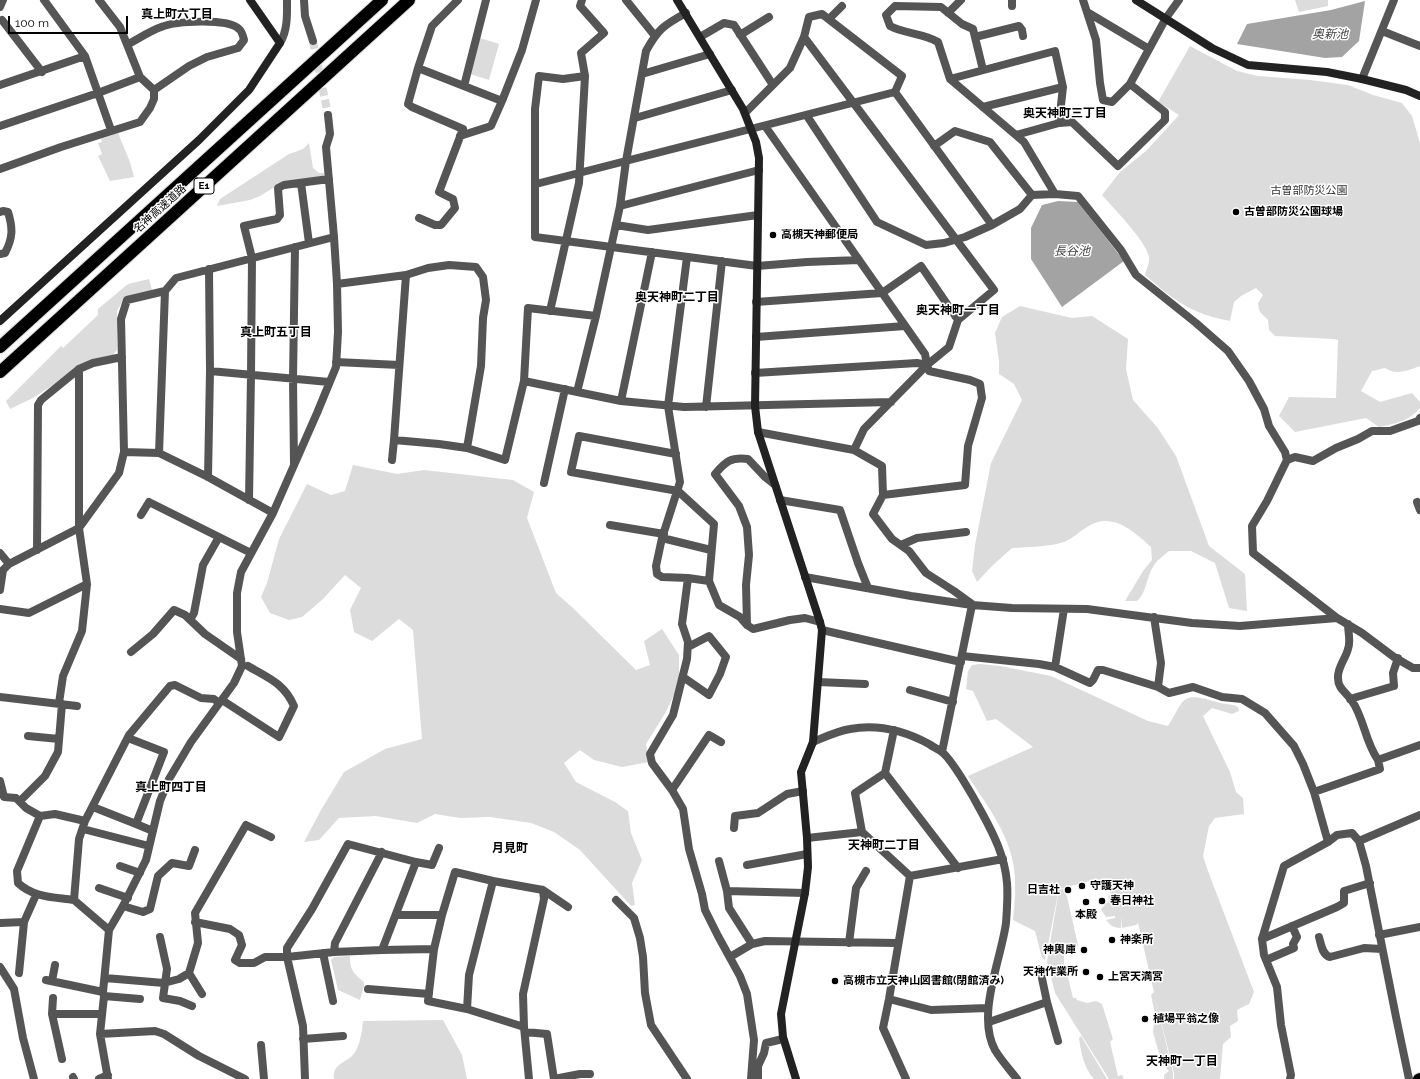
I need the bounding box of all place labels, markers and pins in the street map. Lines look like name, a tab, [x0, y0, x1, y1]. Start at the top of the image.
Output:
place label: 古曽部防災公園球場	[1244, 205, 1343, 219]
marker: 古曽部防災公園球場	[1231, 207, 1241, 217]
place label: 高槻天神郵便局	[781, 228, 858, 242]
marker: 高槻天神郵便局	[768, 230, 778, 240]
place label: 守護天神	[1090, 879, 1134, 893]
marker: 守護天神	[1077, 881, 1087, 891]
place label: 日吉社	[1027, 883, 1060, 897]
marker: 日吉社	[1063, 885, 1073, 895]
place label: 春日神社	[1110, 894, 1154, 908]
marker: 春日神社	[1097, 896, 1107, 906]
marker: 本殿	[1081, 897, 1091, 907]
place label: 本殿	[1075, 908, 1097, 922]
place label: 神楽所	[1120, 933, 1153, 947]
marker: 神楽所	[1107, 935, 1117, 945]
place label: 神輿庫	[1043, 943, 1076, 957]
marker: 神輿庫	[1079, 945, 1089, 955]
place label: 天神作業所	[1023, 965, 1078, 979]
marker: 天神作業所	[1081, 967, 1091, 977]
place label: 上宮天満宮	[1108, 970, 1163, 984]
marker: 上宮天満宮	[1095, 972, 1105, 982]
place label: 高槻市立天神山図書館(閉館済み)	[843, 974, 1004, 988]
marker: 高槻市立天神山図書館(閉館済み)	[830, 976, 840, 986]
place label: 植場平翁之像	[1153, 1012, 1219, 1026]
marker: 植場平翁之像	[1140, 1014, 1150, 1024]

